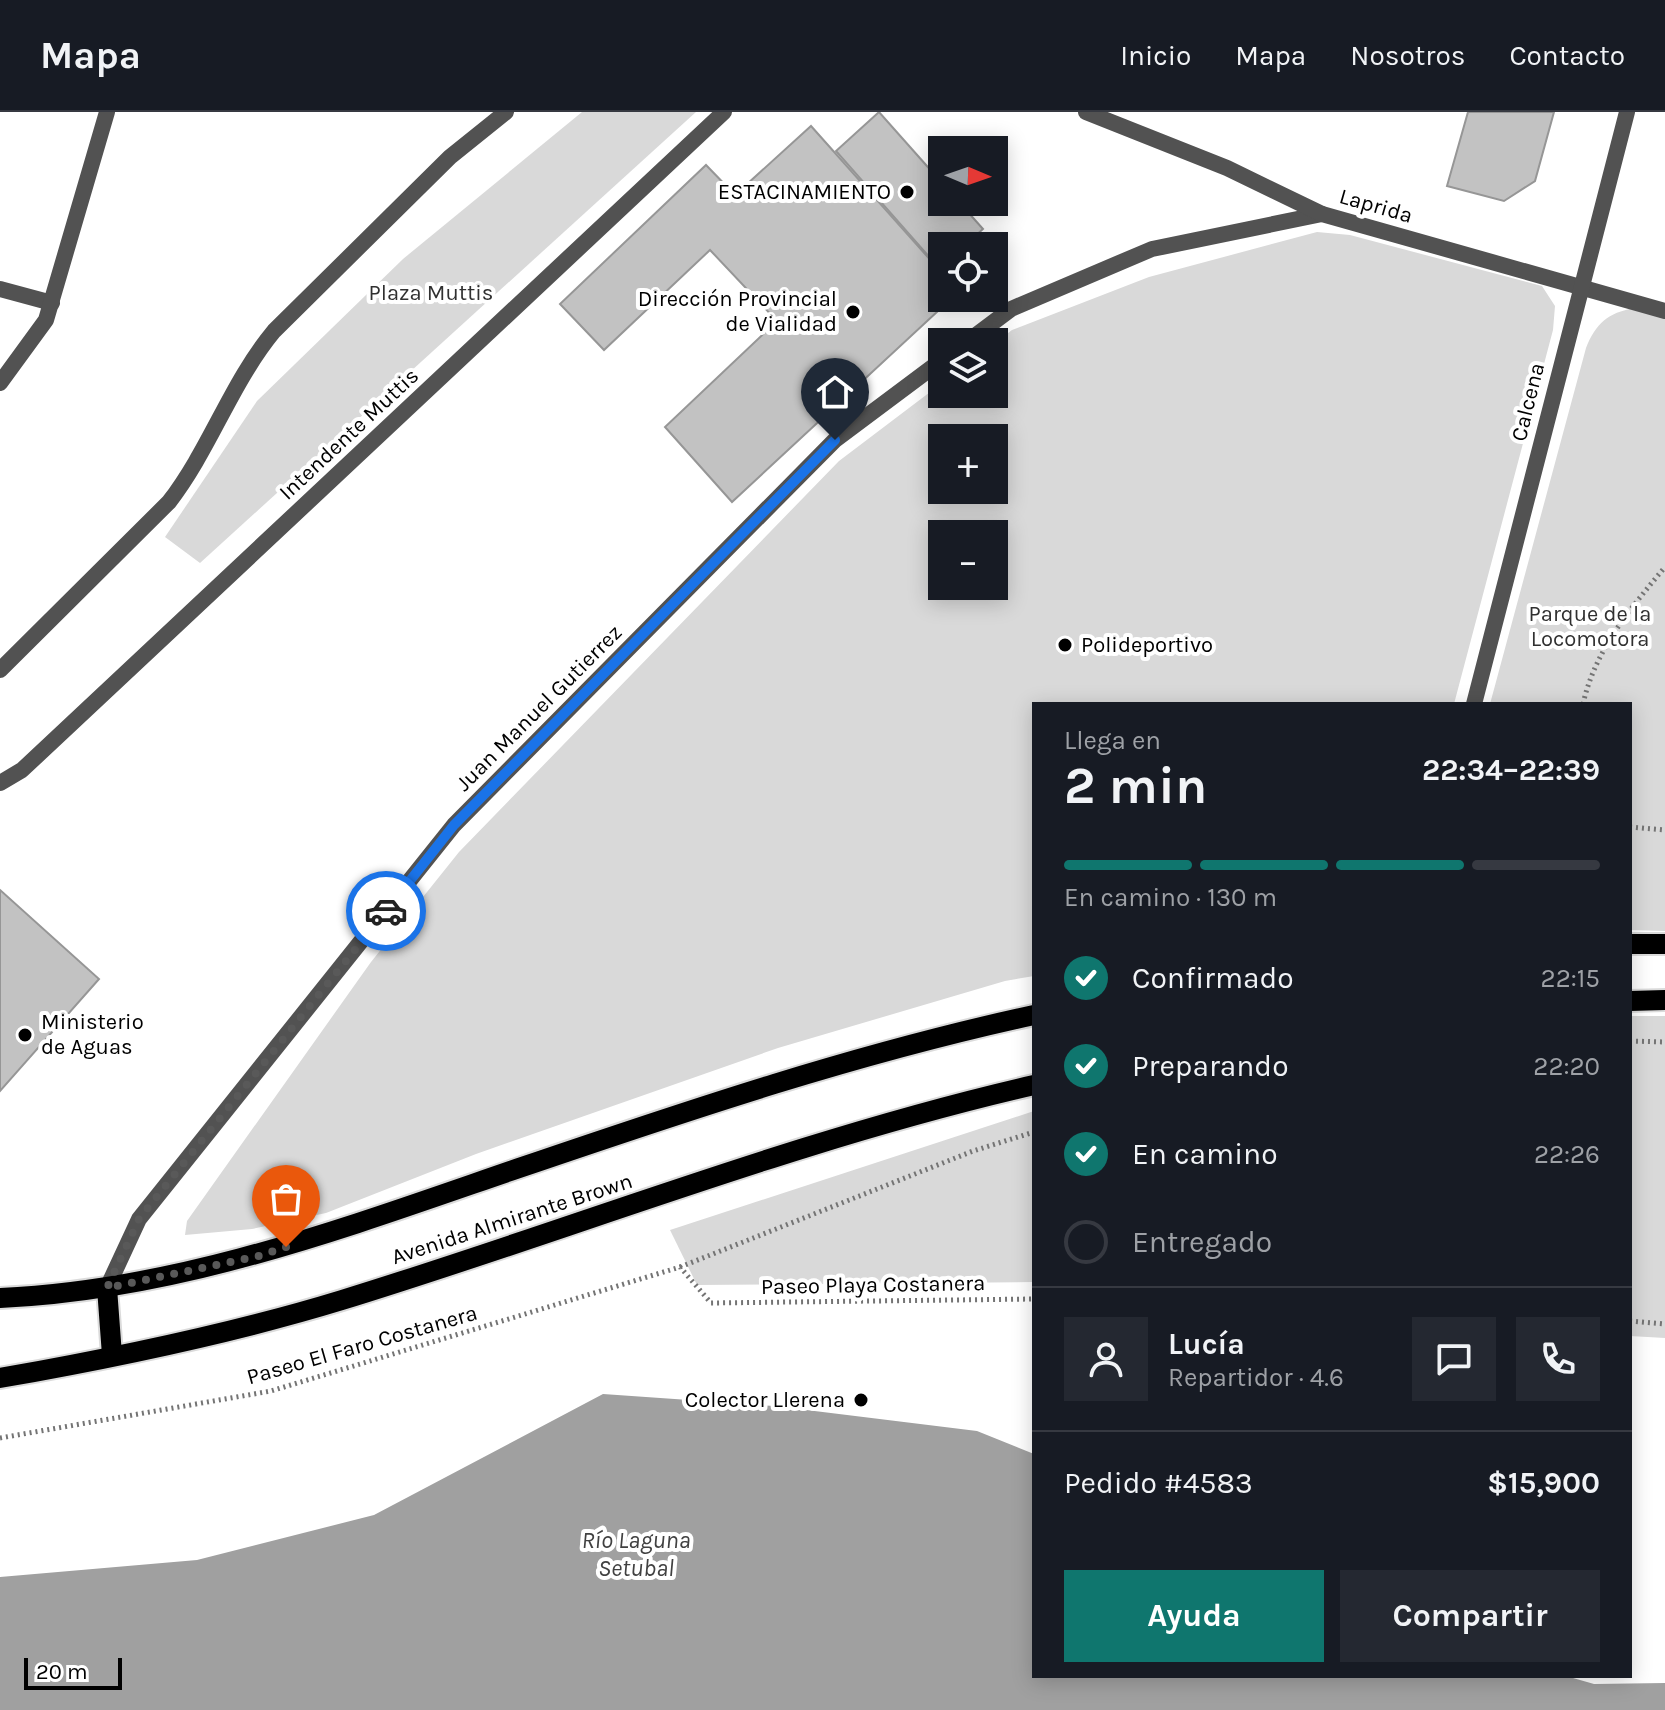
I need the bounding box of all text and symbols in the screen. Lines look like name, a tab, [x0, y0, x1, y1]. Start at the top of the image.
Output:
text: Mapa	[40, 33, 141, 78]
text: Inicio	[1120, 39, 1191, 72]
text: Mapa	[1235, 39, 1306, 72]
text: Nosotros	[1350, 39, 1465, 72]
text: Contacto	[1509, 39, 1625, 72]
north arrow	[928, 136, 1008, 216]
map controls	[928, 136, 1008, 600]
place label: ESTACINAMIENTO	[718, 179, 891, 205]
marker: ESTACINAMIENTO	[898, 183, 916, 201]
street label: Laprida	[1336, 183, 1416, 229]
button: locate	[928, 232, 1008, 312]
park label: Plaza Muttis	[369, 280, 493, 306]
place label: Dirección Provincial de Vialidad	[638, 286, 837, 337]
marker: Dirección Provincial de Vialidad	[844, 303, 862, 321]
button: layers	[928, 328, 1008, 408]
pin	[801, 358, 869, 440]
street label: Calcena	[1506, 360, 1550, 444]
street label: Intendente Muttis	[274, 363, 424, 505]
icon: home	[813, 370, 857, 414]
button: +	[928, 424, 1008, 504]
button: −	[928, 520, 1008, 600]
park label: Parque de la Locomotora	[1529, 601, 1651, 652]
street label: Juan Manuel Gutierrez	[451, 620, 627, 796]
place label: Polideportivo	[1081, 632, 1213, 658]
marker: Polideportivo	[1056, 636, 1074, 654]
text: Llega en	[1064, 725, 1161, 756]
text: 22:34–22:39	[1422, 752, 1600, 788]
text: 2 min	[1064, 755, 1207, 816]
courier	[346, 871, 426, 951]
text: En camino · 130 m	[1064, 882, 1277, 913]
icon: car	[364, 889, 408, 933]
icon: check	[1064, 956, 1108, 1000]
text: Confirmado	[1132, 960, 1294, 996]
text: 22:15	[1541, 963, 1600, 994]
place label: Ministerio de Aguas	[41, 1009, 144, 1060]
marker: Ministerio de Aguas	[16, 1026, 34, 1044]
icon: check	[1064, 1044, 1108, 1088]
text: Preparando	[1132, 1048, 1289, 1084]
text: 22:20	[1533, 1051, 1600, 1082]
icon: check	[1064, 1132, 1108, 1176]
text: En camino	[1132, 1136, 1278, 1172]
text: 22:26	[1534, 1139, 1600, 1170]
pin	[252, 1165, 320, 1247]
street label: Avenida Almirante Brown	[388, 1168, 636, 1270]
icon: bag	[264, 1177, 308, 1221]
text: Entregado	[1132, 1224, 1272, 1260]
street label: Paseo Playa Costanera	[761, 1270, 985, 1300]
street label: Paseo El Faro Costanera	[244, 1300, 480, 1390]
button: person	[1064, 1317, 1148, 1401]
button: chat	[1412, 1317, 1496, 1401]
button: phone	[1516, 1317, 1600, 1401]
text: Lucía	[1168, 1326, 1245, 1362]
text: Repartidor · 4.6	[1168, 1362, 1344, 1393]
place label: Colector Llerena	[685, 1387, 845, 1413]
marker: Colector Llerena	[852, 1391, 870, 1409]
text: Pedido #4583	[1064, 1465, 1253, 1501]
text: $15,900	[1487, 1465, 1600, 1501]
water label: Río Laguna Setubal	[581, 1526, 691, 1582]
button: Ayuda	[1064, 1570, 1324, 1662]
button: Compartir	[1340, 1570, 1600, 1662]
scale bar	[24, 1654, 122, 1690]
text: 20 m	[36, 1659, 88, 1685]

